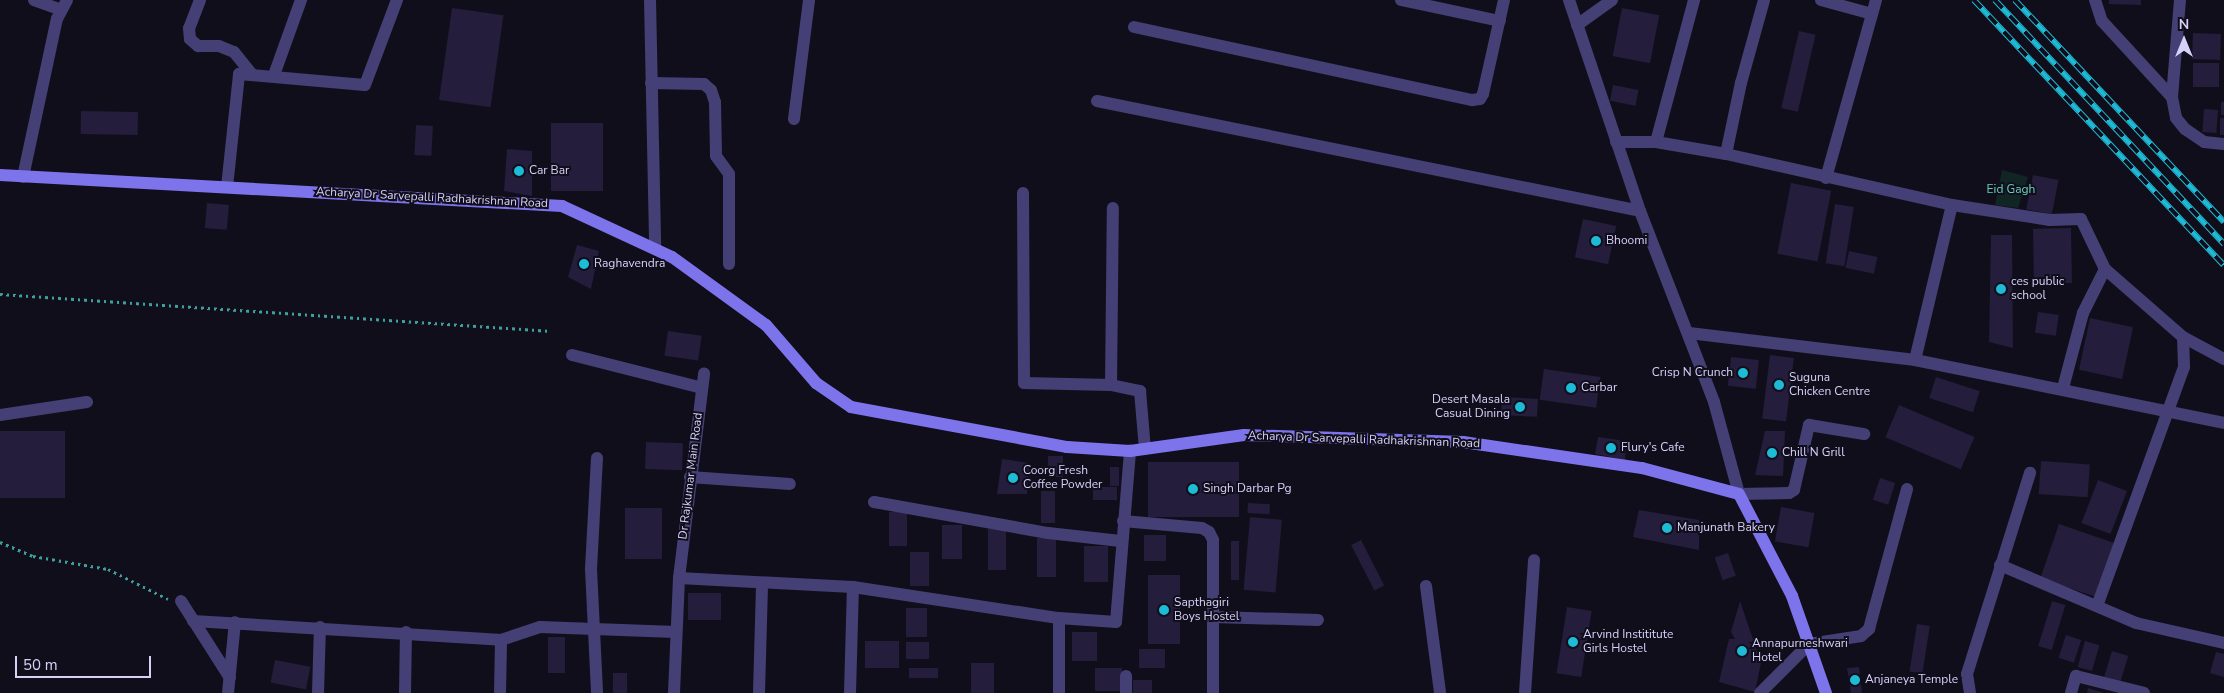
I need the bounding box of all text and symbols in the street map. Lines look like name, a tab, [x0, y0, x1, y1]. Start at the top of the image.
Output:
north arrow	[2159, 15, 2209, 65]
text: N	[2179, 15, 2189, 34]
place label: Car Bar	[529, 164, 569, 178]
marker: Car Bar	[513, 165, 525, 177]
park label: Eid Gagh	[1987, 183, 2035, 197]
street label: Acharya Dr Sarvepalli Radhakrishnan Road	[316, 185, 548, 211]
place label: Bhoomi	[1606, 234, 1647, 248]
marker: Bhoomi	[1590, 235, 1602, 247]
place label: Raghavendra	[594, 257, 665, 271]
marker: Raghavendra	[578, 258, 590, 270]
place label: ces public school	[2011, 275, 2064, 303]
marker: ces public school	[1995, 283, 2007, 295]
place label: Crisp N Crunch	[1652, 366, 1733, 380]
marker: Crisp N Crunch	[1737, 367, 1749, 379]
place label: Suguna Chicken Centre	[1789, 371, 1870, 399]
marker: Suguna Chicken Centre	[1773, 379, 1785, 391]
place label: Carbar	[1581, 381, 1617, 395]
marker: Carbar	[1565, 382, 1577, 394]
place label: Desert Masala Casual Dining	[1432, 393, 1510, 421]
marker: Desert Masala Casual Dining	[1514, 401, 1526, 413]
street label: Dr Rajkumar Main Road	[676, 412, 706, 540]
street label: Acharya Dr Sarvepalli Radhakrishnan Road	[1248, 429, 1480, 451]
place label: Flury's Cafe	[1621, 441, 1685, 455]
marker: Flury's Cafe	[1605, 442, 1617, 454]
place label: Chill N Grill	[1782, 446, 1845, 460]
marker: Chill N Grill	[1766, 447, 1778, 459]
place label: Coorg Fresh Coffee Powder	[1023, 464, 1102, 492]
marker: Coorg Fresh Coffee Powder	[1007, 472, 1019, 484]
place label: Singh Darbar Pg	[1203, 482, 1292, 496]
marker: Singh Darbar Pg	[1187, 483, 1199, 495]
place label: Manjunath Bakery	[1677, 521, 1775, 535]
marker: Manjunath Bakery	[1661, 522, 1673, 534]
place label: Sapthagiri Boys Hostel	[1174, 596, 1239, 624]
marker: Sapthagiri Boys Hostel	[1158, 604, 1170, 616]
place label: Arvind Instititute Girls Hostel	[1583, 628, 1673, 656]
marker: Arvind Instititute Girls Hostel	[1567, 636, 1579, 648]
place label: Annapurneshwari Hotel	[1752, 637, 1848, 665]
marker: Annapurneshwari Hotel	[1736, 645, 1748, 657]
scale bar	[18, 646, 154, 678]
text: 50 m	[23, 655, 58, 675]
place label: Anjaneya Temple	[1865, 673, 1958, 687]
marker: Anjaneya Temple	[1849, 674, 1861, 686]

